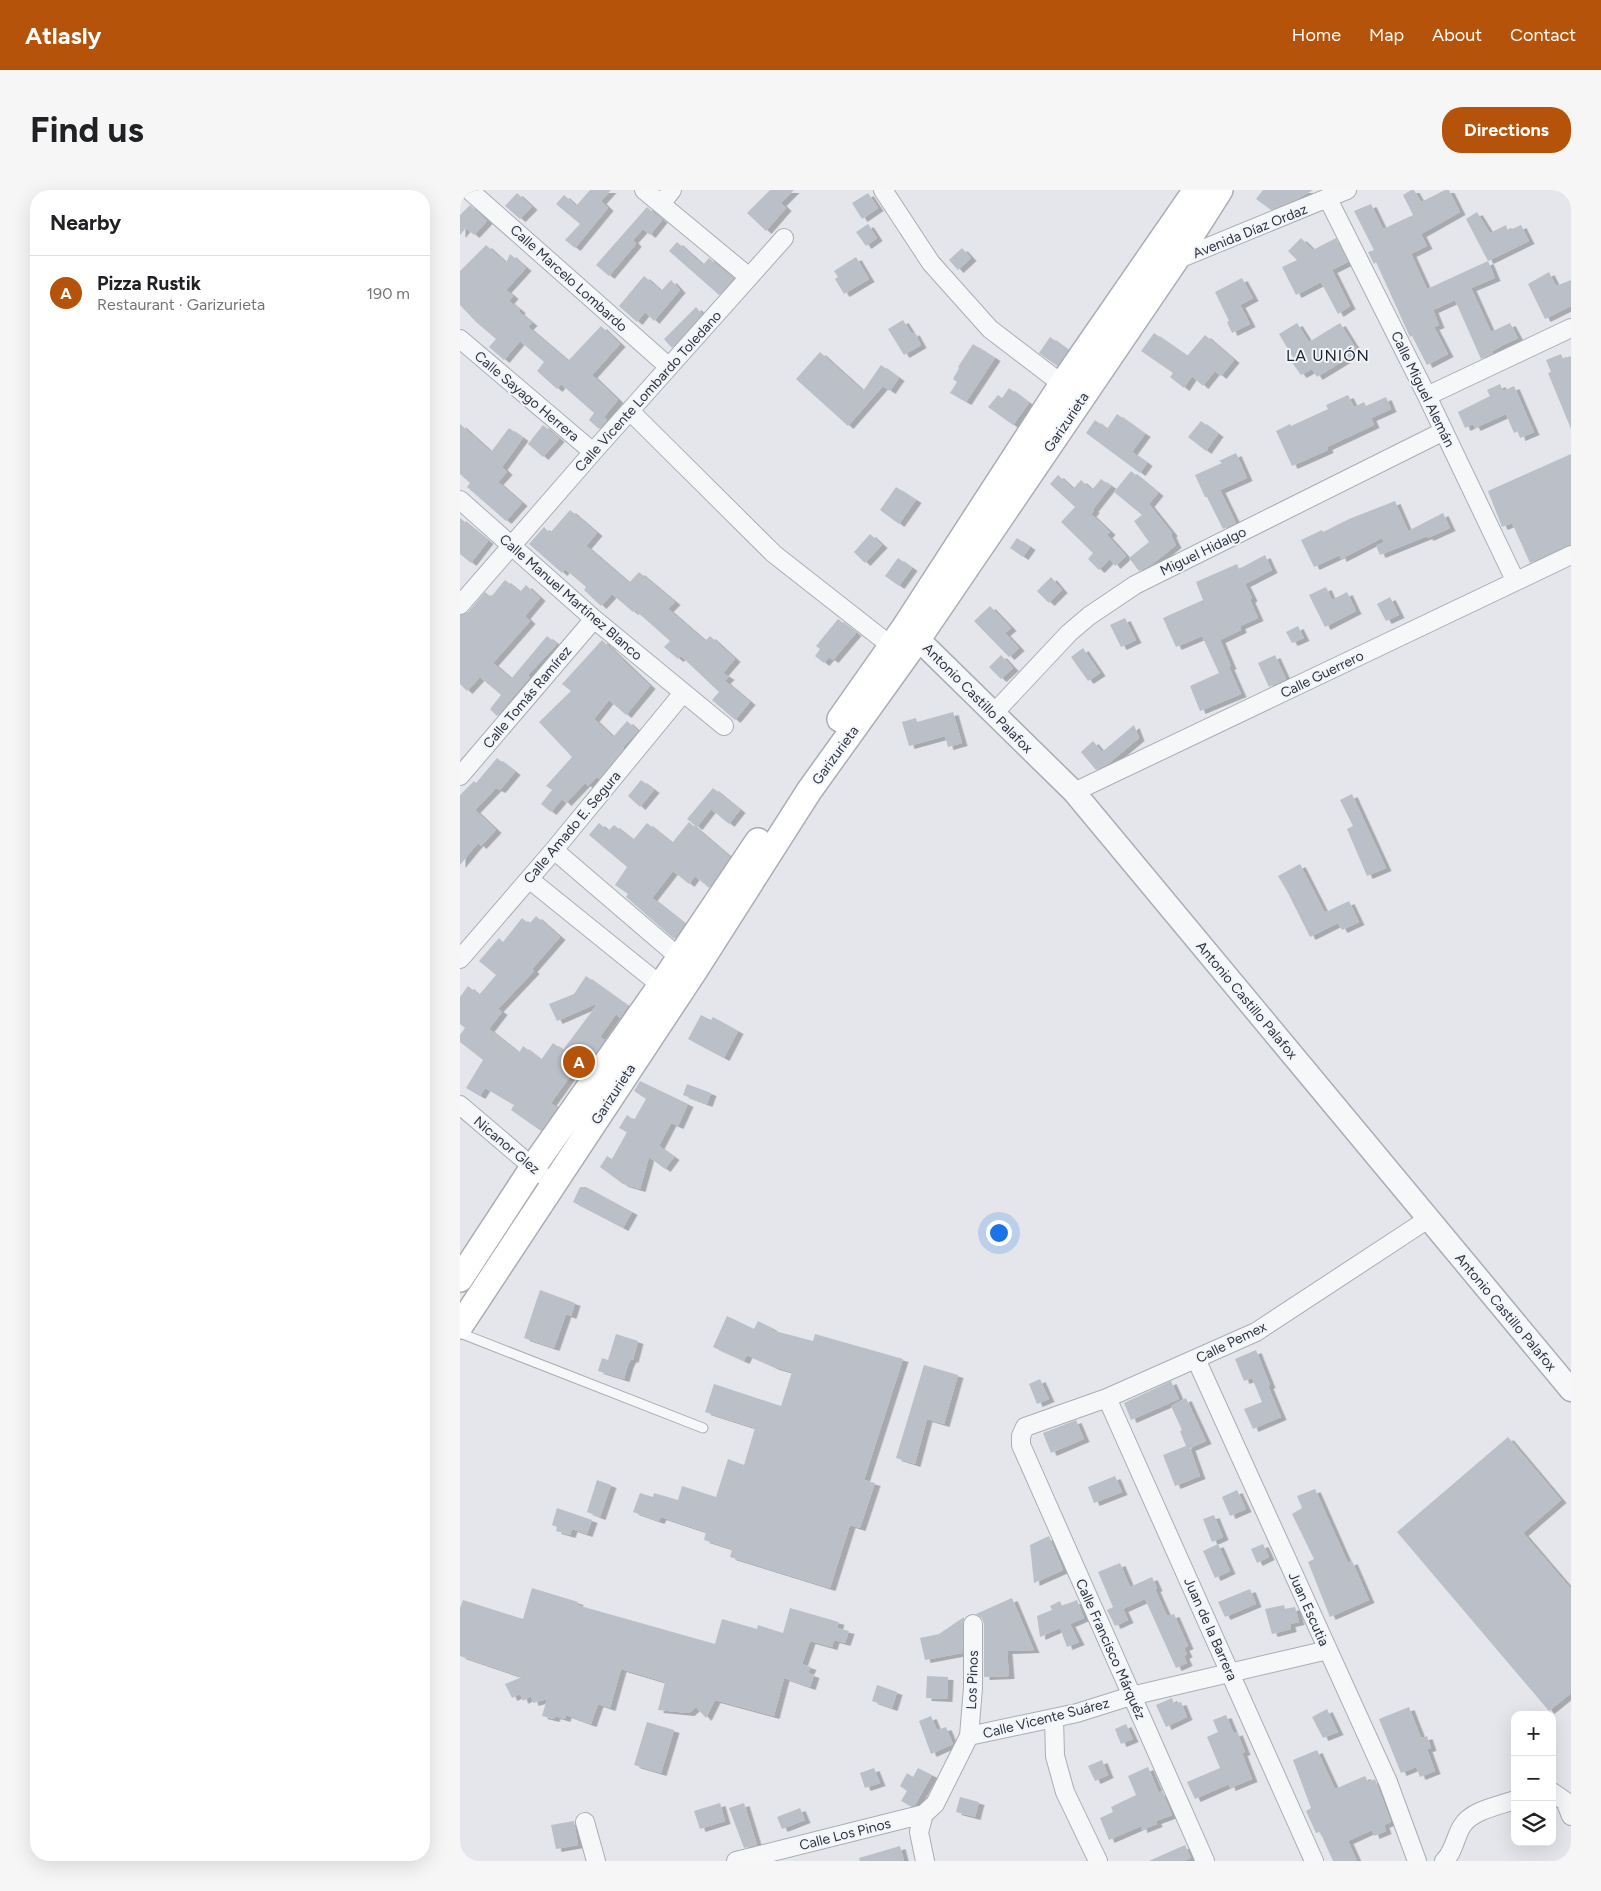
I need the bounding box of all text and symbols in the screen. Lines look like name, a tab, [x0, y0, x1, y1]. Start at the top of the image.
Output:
text: Atlasly	[25, 21, 101, 50]
text: Home	[1292, 24, 1341, 46]
text: Map	[1369, 24, 1404, 46]
text: About	[1432, 24, 1482, 46]
text: Contact	[1510, 24, 1576, 46]
button: Directions	[1442, 107, 1571, 153]
text: Find us	[30, 109, 144, 151]
street label: Avenida Díaz Ordaz	[1190, 201, 1310, 262]
text: Nearby	[50, 210, 121, 235]
street label: Calle Marcelo Lombardo	[507, 221, 631, 335]
text: Pizza Rustik	[97, 272, 201, 295]
text: A	[60, 284, 72, 303]
text: 190 m	[367, 284, 410, 303]
text: Restaurant · Garizurieta	[97, 295, 265, 314]
street label: Calle Vicente Lombardo Toledano	[571, 307, 725, 475]
street label: Calle Miguel Alemán	[1387, 328, 1458, 450]
district label: LA UNIÓN	[1286, 346, 1370, 365]
street label: Calle Sayago Herrera	[471, 348, 582, 445]
street label: Garizurieta	[1040, 389, 1093, 455]
street label: Miguel Hidalgo	[1157, 523, 1249, 580]
street label: Calle Manuel Martínez Blanco	[496, 531, 646, 664]
street label: Antonio Castillo Palafox	[919, 640, 1036, 757]
street label: Calle Tomás Ramírez	[479, 642, 575, 752]
street label: Calle Guerrero	[1278, 647, 1367, 702]
street label: Garizurieta	[808, 723, 862, 788]
street label: Calle Amado E. Segura	[520, 768, 624, 887]
street label: Antonio Castillo Palafox	[1192, 938, 1301, 1063]
pin: A	[563, 1043, 595, 1081]
street label: Garizurieta	[588, 1061, 639, 1128]
street label: Nicanor Glez	[470, 1113, 543, 1178]
your location	[986, 1220, 1012, 1246]
street label: Antonio Castillo Palafox	[1451, 1250, 1560, 1375]
street label: Calle Pemex	[1193, 1318, 1270, 1367]
street label: Juan Escutia	[1285, 1570, 1332, 1649]
street label: Juan de la Barrera	[1180, 1575, 1241, 1683]
street label: Calle Francisco Márquéz	[1072, 1576, 1149, 1722]
street label: Los Pinos	[963, 1650, 982, 1710]
street label: Calle Vicente Suárez	[981, 1695, 1111, 1742]
map controls	[1511, 1711, 1556, 1846]
button: +	[1511, 1711, 1556, 1756]
button: −	[1511, 1756, 1556, 1801]
button: layers	[1511, 1801, 1556, 1846]
street label: Calle Los Pinos	[798, 1815, 893, 1854]

